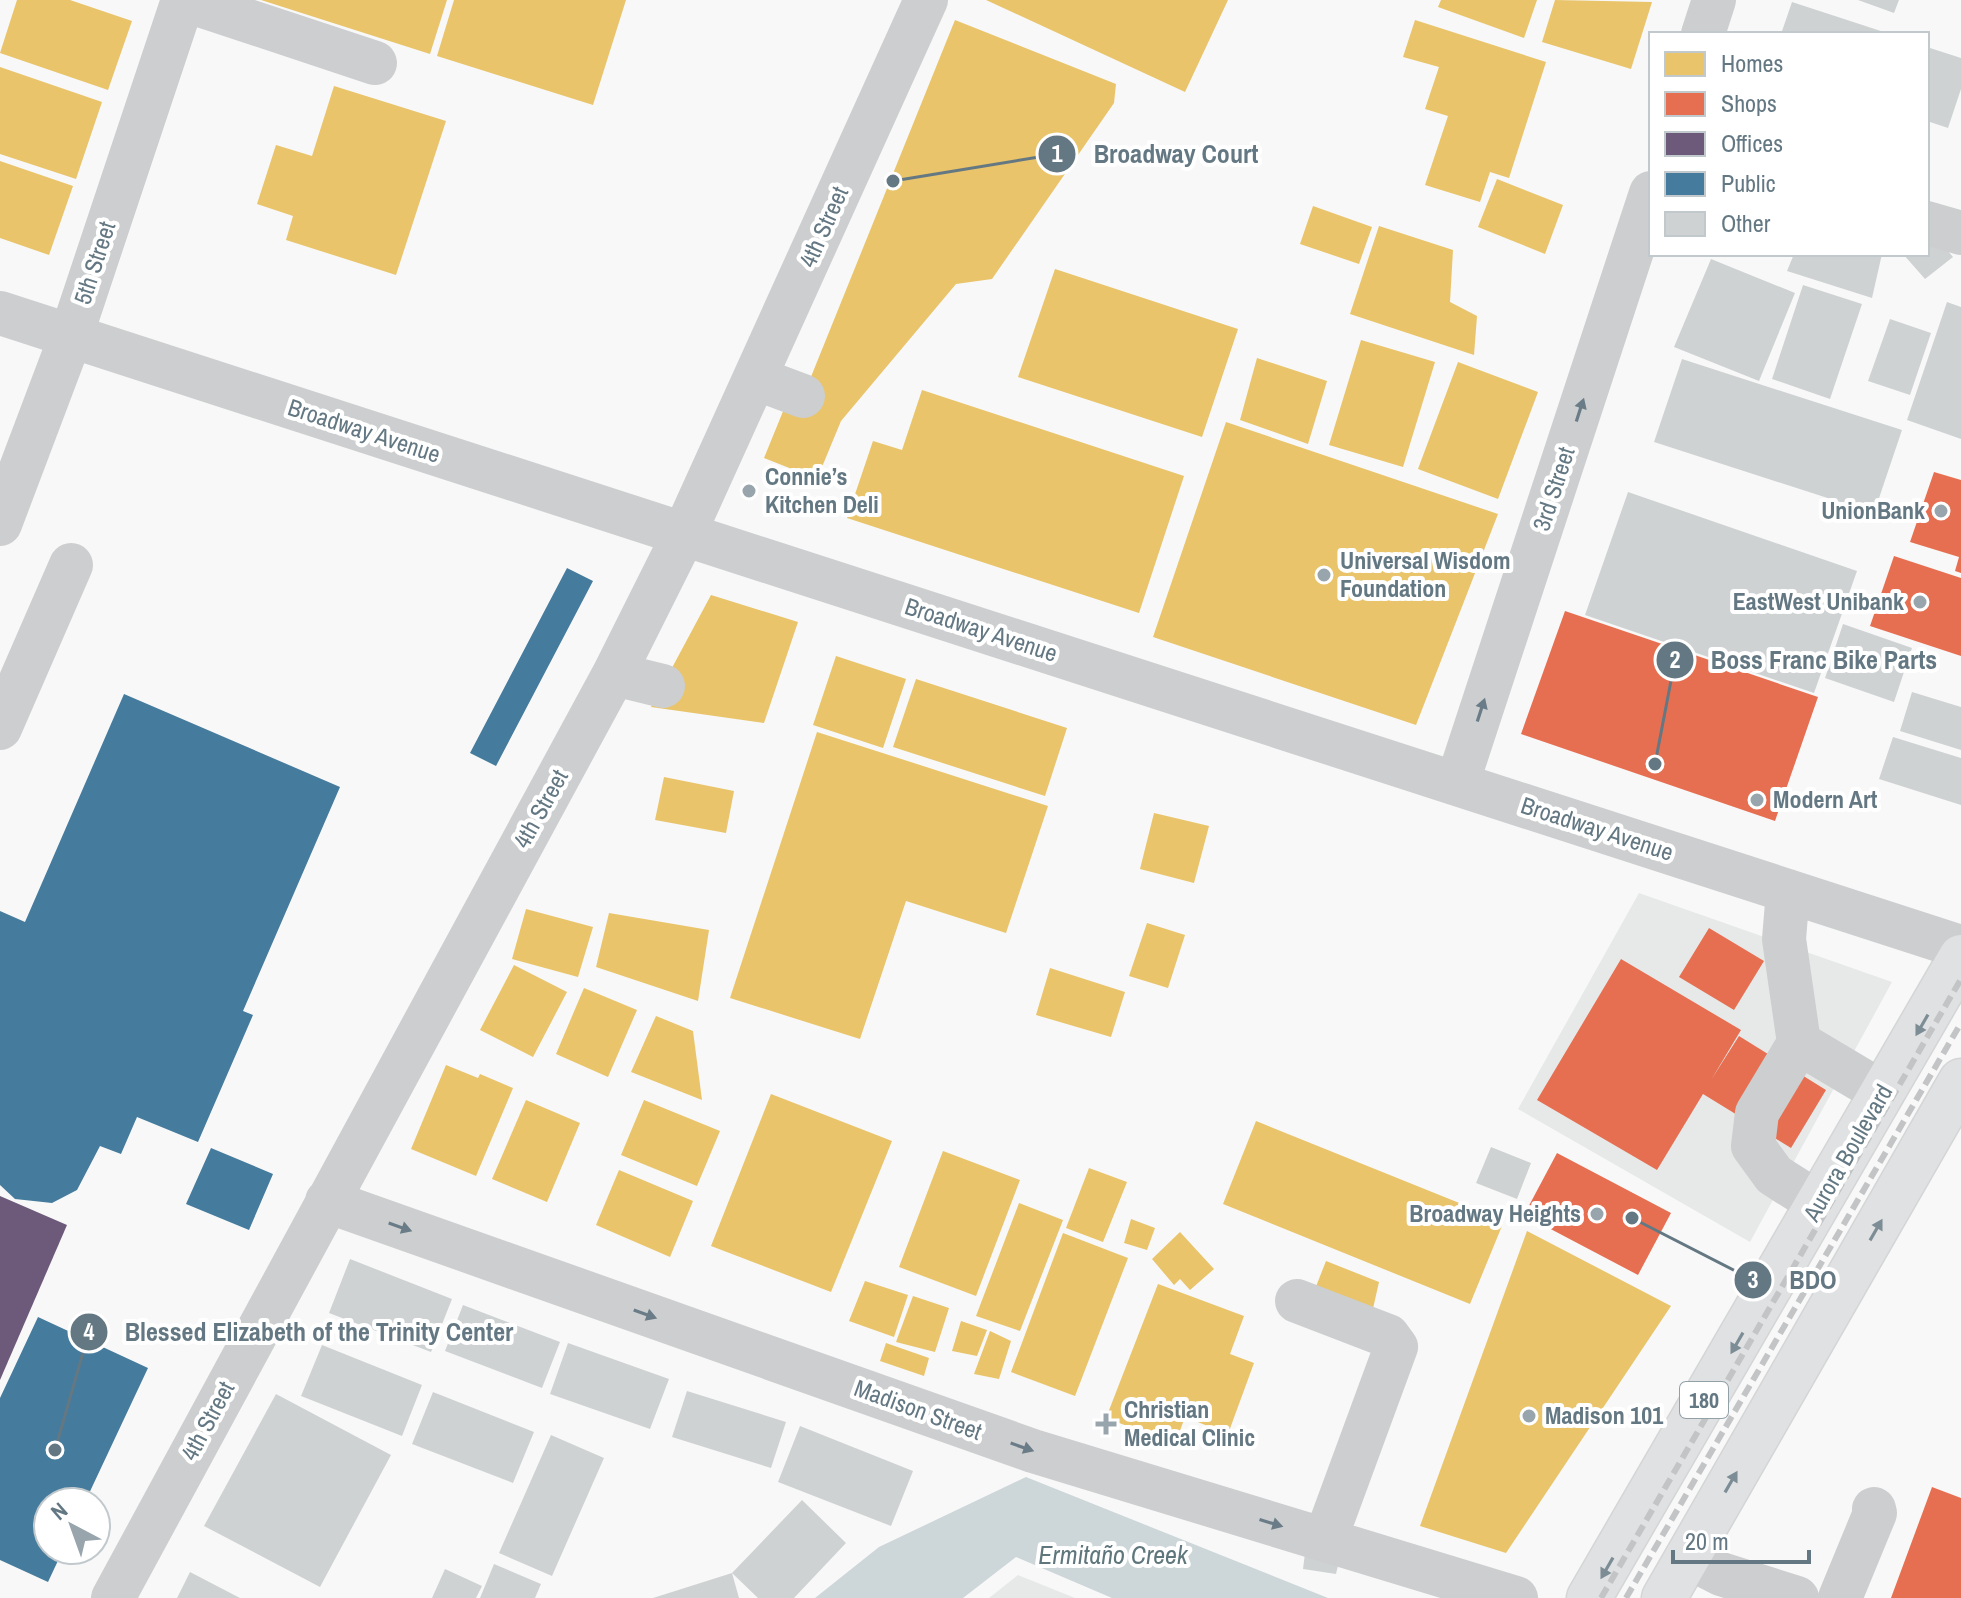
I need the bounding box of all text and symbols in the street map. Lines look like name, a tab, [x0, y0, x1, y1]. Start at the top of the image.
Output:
legend	[1649, 32, 1929, 256]
text: Homes	[1721, 47, 1783, 79]
text: Shops	[1721, 87, 1777, 119]
text: Offices	[1721, 127, 1783, 159]
callout: Broadway Court	[1037, 129, 1274, 179]
text: Broadway Court	[1094, 136, 1258, 171]
text: 1	[1052, 137, 1063, 169]
text: Public	[1721, 167, 1776, 199]
street label: 4th Street	[791, 181, 855, 272]
text: Other	[1721, 207, 1771, 239]
street label: 5th Street	[66, 217, 123, 308]
street label: Broadway Avenue	[284, 390, 445, 470]
one-way arrow	[1574, 397, 1587, 421]
street label: 3rd Street	[1524, 442, 1582, 535]
place label: Connie’s Kitchen Deli	[765, 460, 879, 520]
marker: Connie’s Kitchen Deli	[740, 482, 758, 500]
place label: UnionBank	[1821, 494, 1925, 526]
marker: UnionBank	[1932, 502, 1950, 520]
place label: Universal Wisdom Foundation	[1340, 544, 1510, 604]
marker: Universal Wisdom Foundation	[1315, 566, 1333, 584]
place label: EastWest Unibank	[1733, 585, 1904, 617]
street label: Broadway Avenue	[901, 589, 1062, 669]
marker: EastWest Unibank	[1911, 593, 1929, 611]
callout: Boss Franc Bike Parts	[1655, 635, 1954, 685]
text: Boss Franc Bike Parts	[1711, 642, 1937, 677]
text: 2	[1670, 643, 1681, 675]
one-way arrow	[1476, 698, 1488, 722]
street label: 4th Street	[505, 763, 575, 854]
place label: Modern Art	[1773, 783, 1878, 815]
street label: Broadway Avenue	[1517, 788, 1678, 868]
marker: Modern Art	[1748, 791, 1766, 809]
one-way arrow	[1916, 1014, 1930, 1036]
street label: Aurora Boulevard	[1794, 1078, 1899, 1228]
place label: Broadway Heights	[1409, 1197, 1581, 1229]
marker: Broadway Heights	[1588, 1205, 1606, 1223]
one-way arrow	[1869, 1219, 1883, 1241]
one-way arrow	[388, 1221, 412, 1234]
callout: BDO	[1733, 1255, 1853, 1305]
text: BDO	[1789, 1262, 1837, 1297]
text: 3	[1748, 1263, 1759, 1295]
callout: Blessed Elizabeth of the Trinity Center	[69, 1307, 530, 1357]
one-way arrow	[633, 1308, 657, 1320]
text: Blessed Elizabeth of the Trinity Center	[125, 1314, 514, 1349]
text: 4	[84, 1315, 95, 1347]
one-way arrow	[1730, 1332, 1744, 1354]
street label: Madison Street	[850, 1371, 987, 1447]
street label: 4th Street	[173, 1375, 242, 1466]
road number: 180	[1680, 1382, 1728, 1418]
place label: Christian Medical Clinic	[1124, 1393, 1255, 1453]
place label: Madison 101	[1545, 1399, 1663, 1431]
marker: Madison 101	[1520, 1407, 1538, 1425]
marker: Christian Medical Clinic	[1095, 1413, 1117, 1435]
one-way arrow	[1010, 1442, 1034, 1454]
one-way arrow	[1724, 1471, 1738, 1493]
north arrow	[32, 1486, 112, 1566]
text: N	[44, 1495, 74, 1527]
scale bar	[1673, 1514, 1809, 1564]
one-way arrow	[1259, 1517, 1283, 1530]
text: 20 m	[1685, 1525, 1729, 1557]
water label: Ermitaño Creek	[1038, 1537, 1189, 1572]
one-way arrow	[1600, 1557, 1614, 1579]

